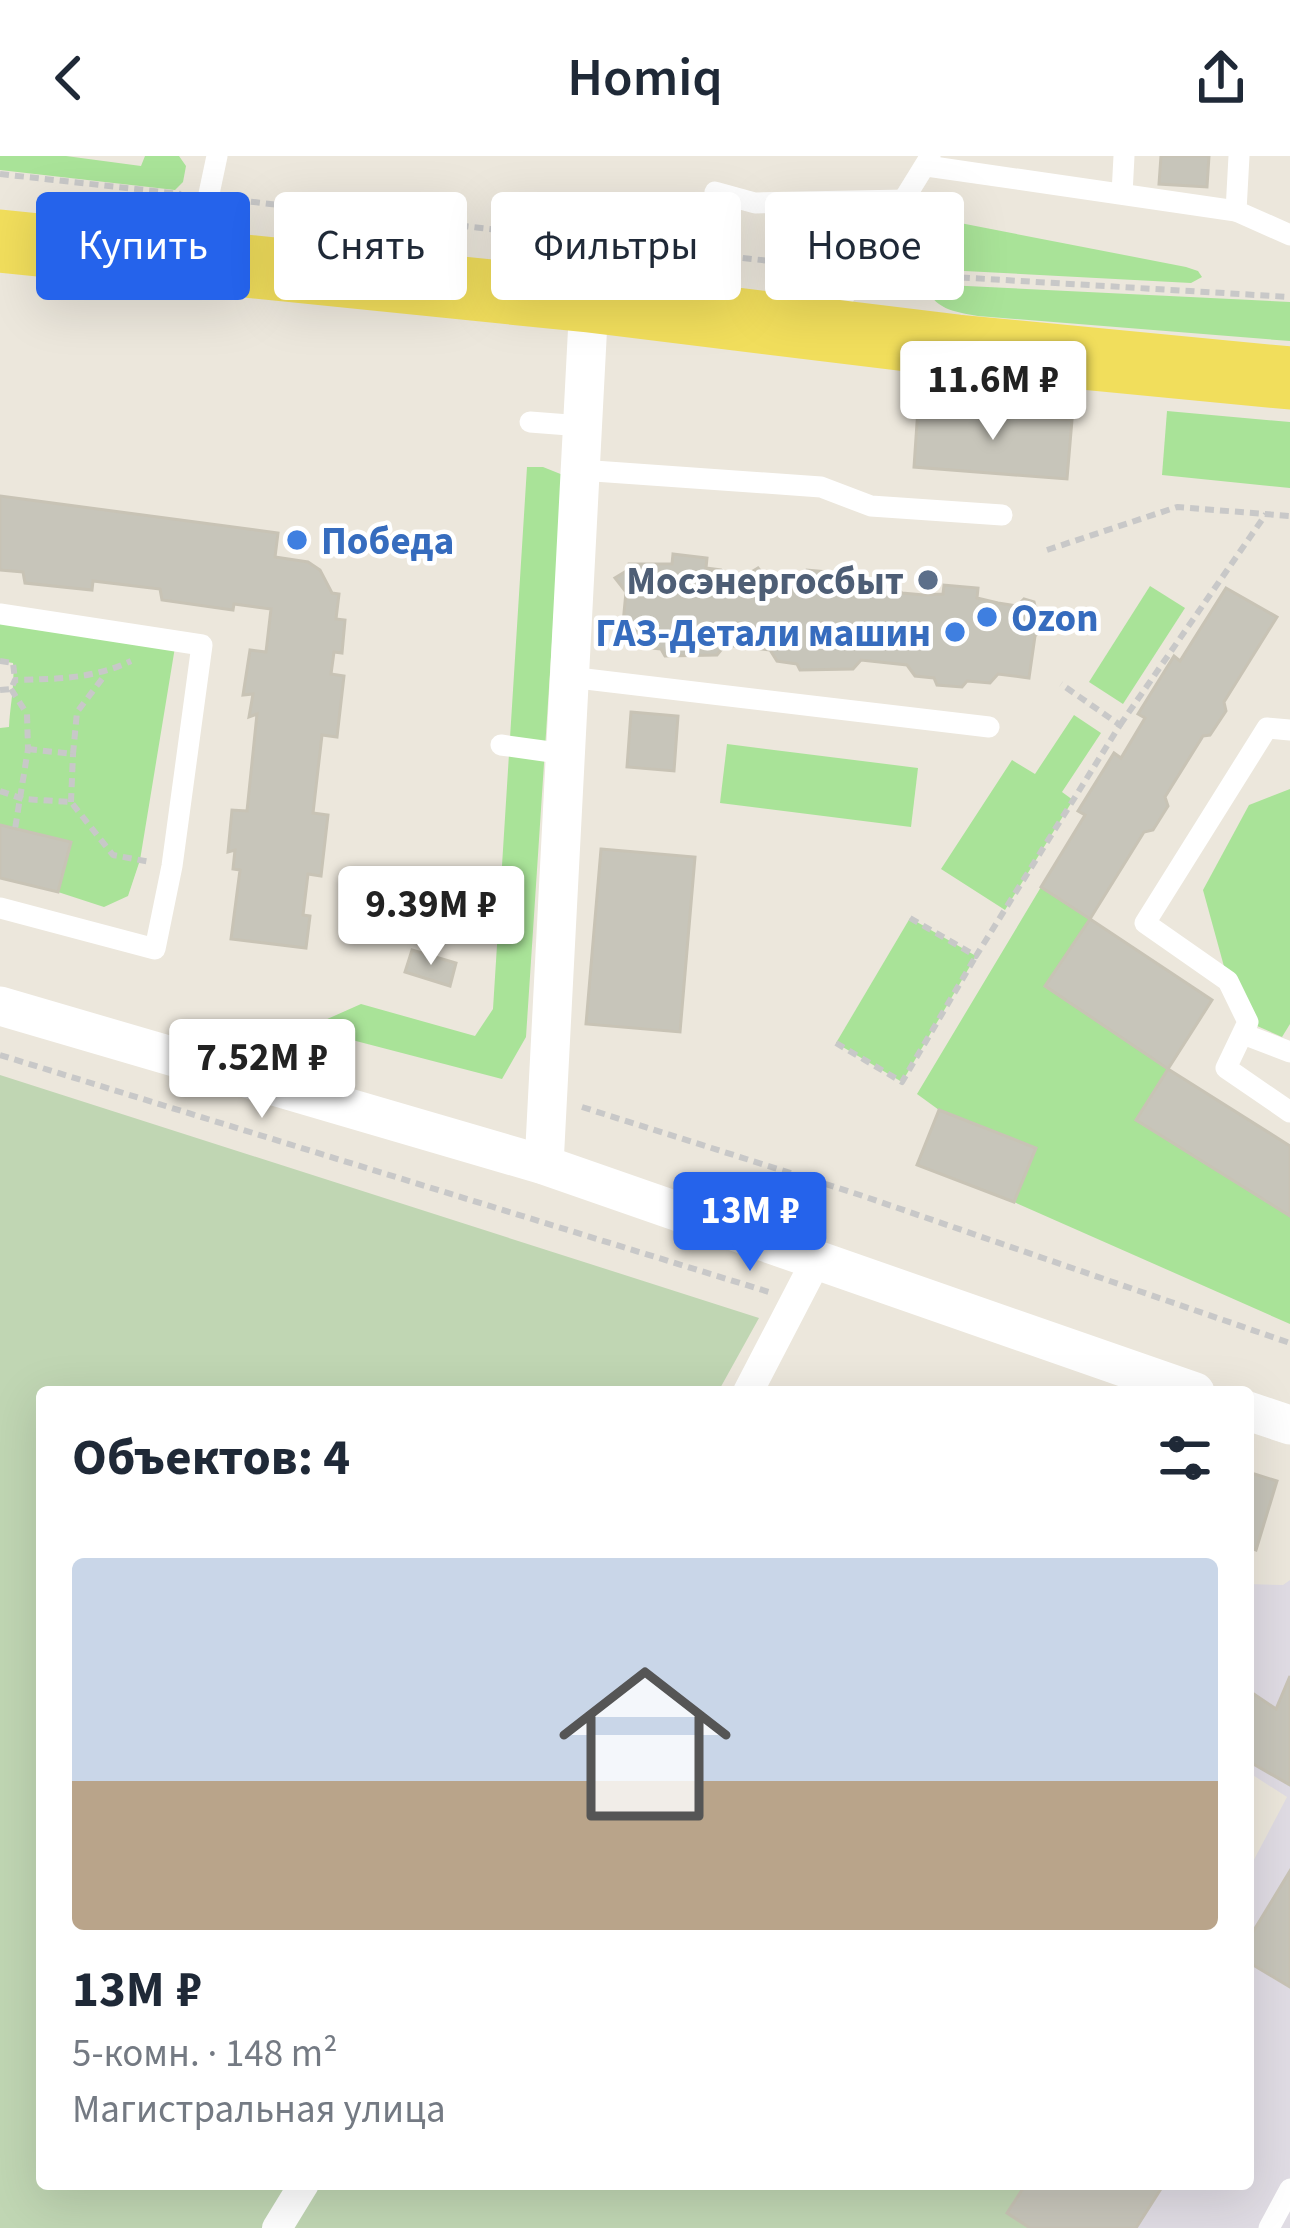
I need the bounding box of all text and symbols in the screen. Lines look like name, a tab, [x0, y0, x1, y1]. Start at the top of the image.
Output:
text: Homiq	[567, 40, 723, 117]
icon: back	[36, 45, 102, 111]
icon: share	[1188, 45, 1254, 111]
chip: Купить	[36, 192, 250, 300]
chip: Снять	[274, 192, 467, 300]
chip: Фильтры	[491, 192, 741, 300]
chip: Новое	[765, 192, 964, 300]
pin: 11.6M ₽	[882, 341, 1104, 443]
text: 11.6M ₽	[927, 352, 1059, 408]
place label: Победа	[321, 514, 454, 570]
marker: Победа	[284, 527, 310, 553]
place label: Мосэнергосбыт	[626, 554, 904, 610]
marker: Мосэнергосбыт	[915, 567, 941, 593]
place label: Ozon	[1011, 591, 1099, 647]
marker: Ozon	[974, 604, 1000, 630]
place label: ГАЗ-Детали машин	[595, 606, 931, 662]
marker: ГАЗ-Детали машин	[942, 619, 968, 645]
pin: 9.39M ₽	[320, 866, 542, 968]
text: 9.39M ₽	[365, 877, 497, 933]
pin: 7.52M ₽	[151, 1019, 373, 1121]
text: 7.52M ₽	[196, 1030, 328, 1086]
pin: 13M ₽	[666, 1172, 834, 1274]
text: 13M ₽	[700, 1183, 800, 1239]
text: Объектов: 4	[72, 1422, 350, 1494]
icon: filters	[1152, 1425, 1218, 1491]
icon: home	[537, 1636, 753, 1852]
text: 13M ₽	[72, 1954, 202, 2026]
text: 5-комн. · 148 m²	[72, 2026, 338, 2082]
text: Магистральная улица	[72, 2082, 446, 2138]

